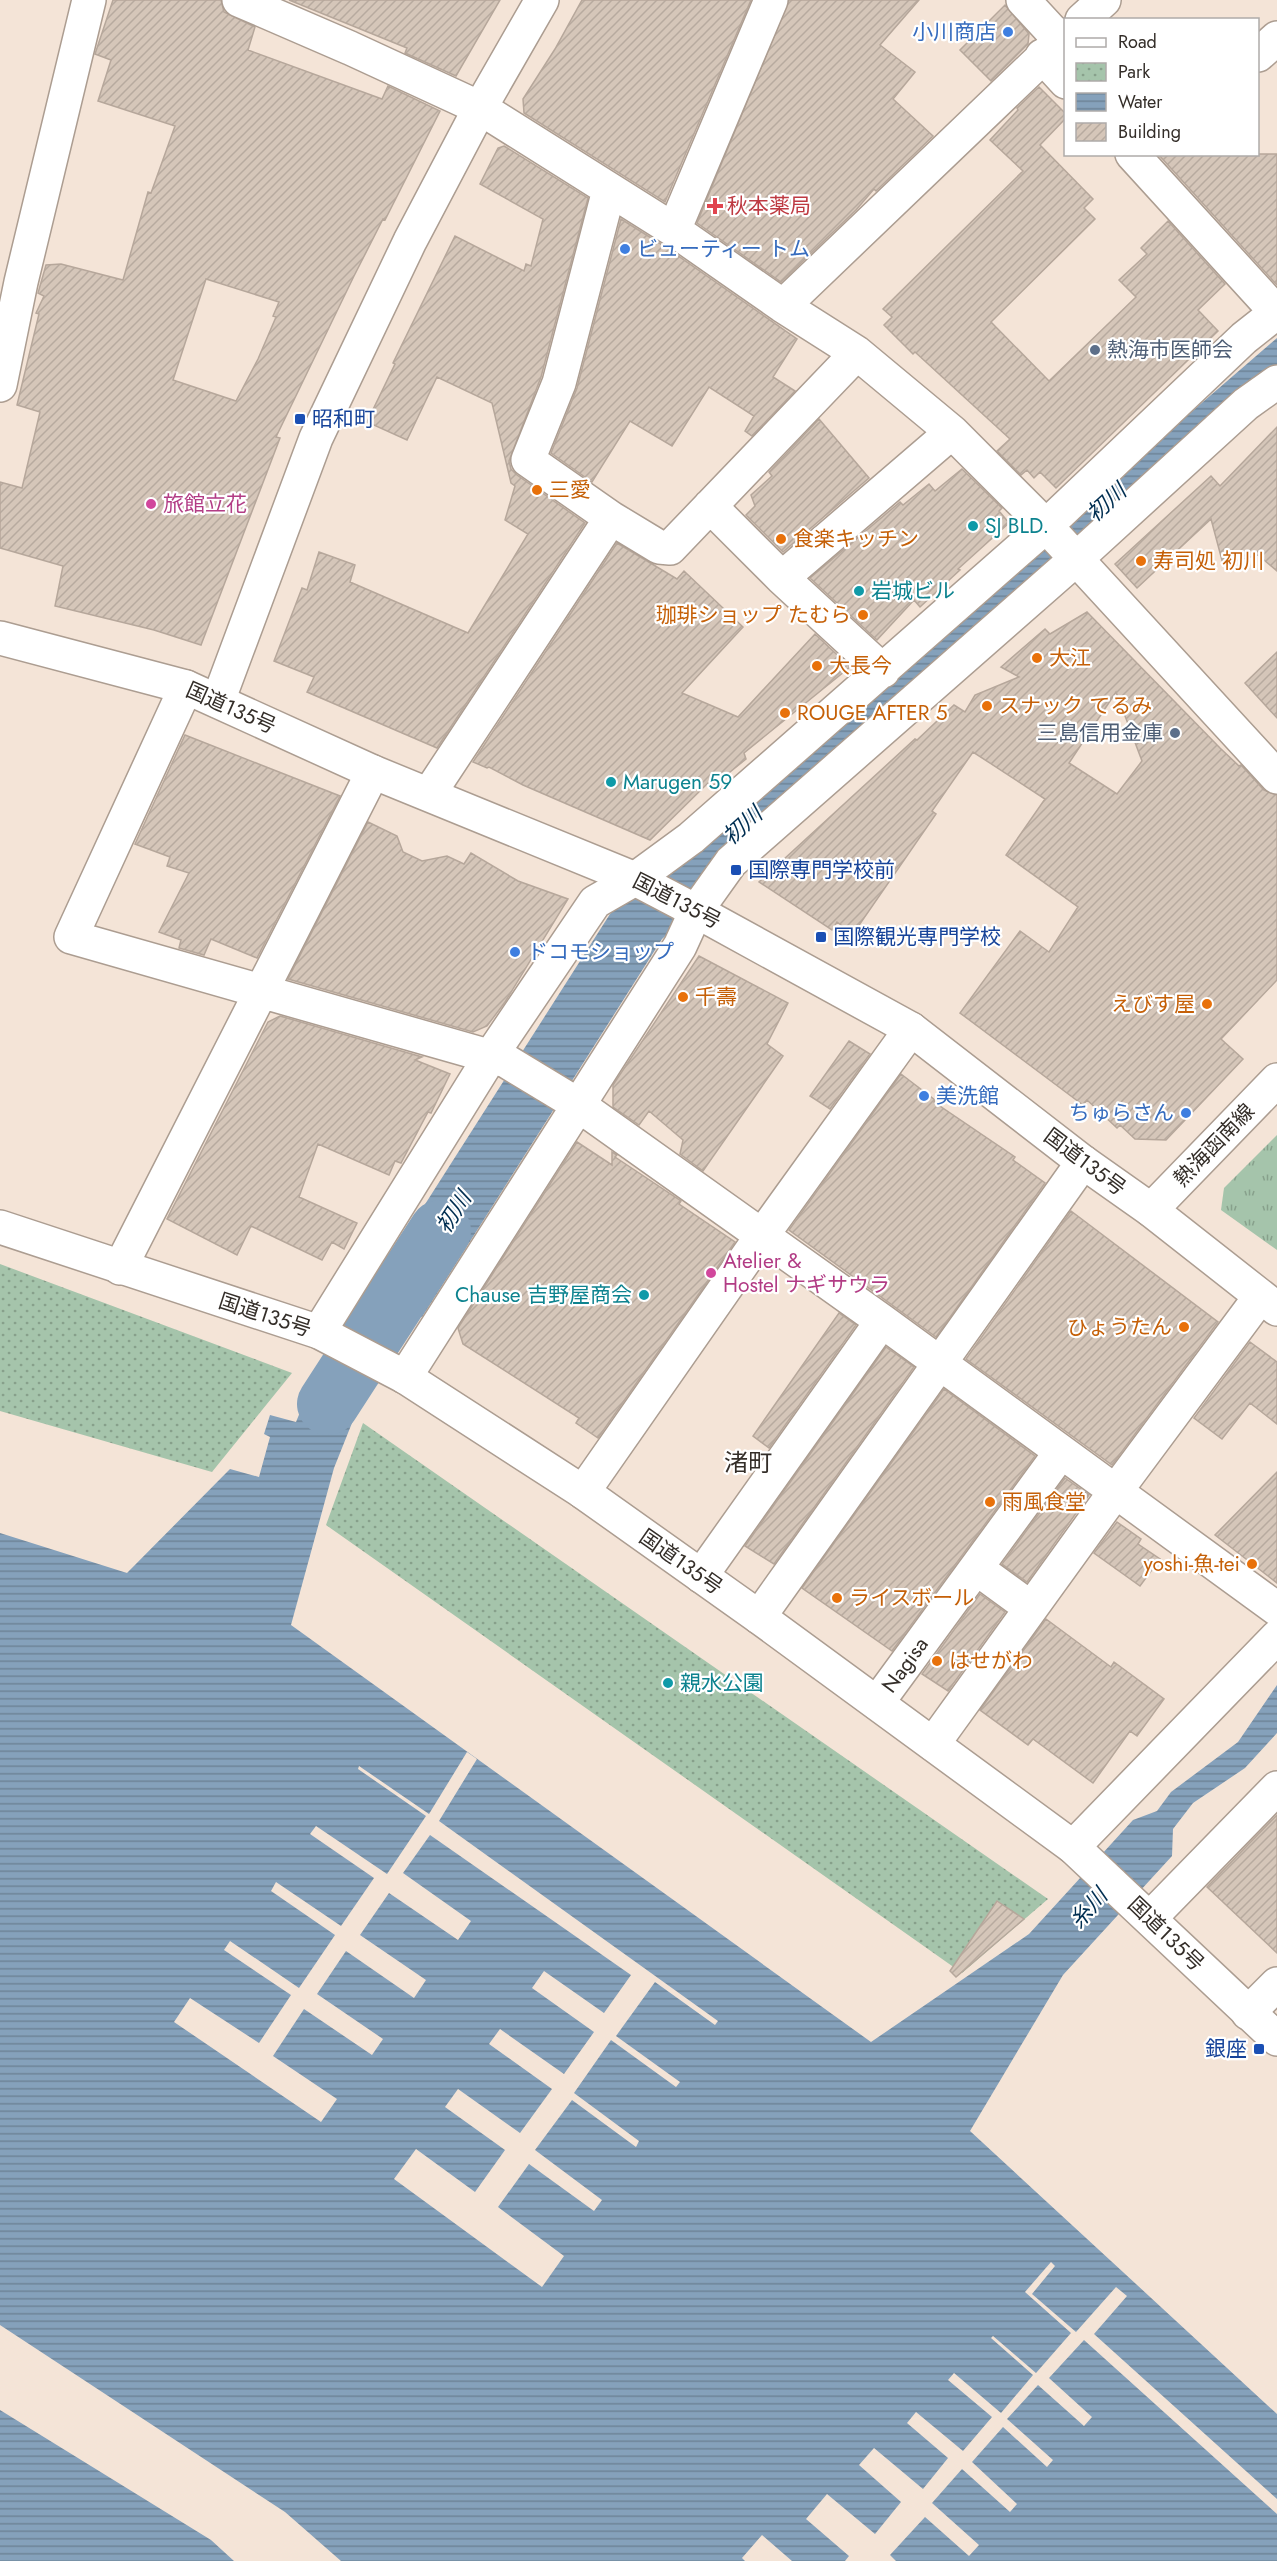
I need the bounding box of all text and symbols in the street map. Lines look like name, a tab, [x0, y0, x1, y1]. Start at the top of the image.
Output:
place label: 小川商店	[912, 17, 996, 47]
legend	[1064, 18, 1259, 156]
marker: 小川商店	[1001, 25, 1015, 39]
text: Road	[1118, 29, 1157, 55]
text: Park	[1118, 59, 1150, 85]
text: Water	[1118, 89, 1163, 115]
text: Building	[1118, 119, 1181, 145]
place label: 秋本薬局	[727, 191, 811, 221]
marker: 秋本薬局	[708, 199, 722, 213]
place label: ビューティー トム	[637, 234, 810, 264]
marker: ビューティー トム	[618, 242, 632, 256]
place label: 熱海市医師会	[1107, 335, 1233, 365]
marker: 熱海市医師会	[1088, 343, 1102, 357]
place label: 昭和町	[312, 404, 375, 434]
marker: 昭和町	[293, 412, 307, 426]
water label: 初川	[1079, 474, 1135, 529]
place label: 三愛	[549, 475, 591, 505]
marker: 三愛	[530, 483, 544, 497]
place label: 旅館立花	[163, 489, 247, 519]
marker: 旅館立花	[144, 497, 158, 511]
place label: SJ BLD.	[985, 511, 1049, 541]
marker: SJ BLD.	[966, 519, 980, 533]
place label: 食楽キッチン	[793, 524, 919, 554]
marker: 食楽キッチン	[774, 532, 788, 546]
place label: 寿司処 初川	[1153, 546, 1264, 576]
marker: 寿司処 初川	[1134, 554, 1148, 568]
place label: 岩城ビル	[871, 576, 955, 606]
marker: 岩城ビル	[852, 584, 866, 598]
place label: 珈琲ショップ たむら	[656, 600, 851, 630]
marker: 珈琲ショップ たむら	[856, 608, 870, 622]
place label: 大江	[1049, 643, 1091, 673]
place label: 大長今	[829, 651, 892, 681]
marker: 大江	[1030, 651, 1044, 665]
marker: 大長今	[810, 659, 824, 673]
street label: 国道135号	[181, 675, 281, 741]
place label: スナック てるみ	[999, 691, 1152, 721]
place label: ROUGE AFTER 5	[797, 698, 948, 728]
marker: スナック てるみ	[980, 699, 994, 713]
marker: ROUGE AFTER 5	[778, 706, 792, 720]
place label: 三島信用金庫	[1037, 718, 1163, 748]
marker: 三島信用金庫	[1168, 726, 1182, 740]
place label: Marugen 59	[623, 767, 732, 797]
marker: Marugen 59	[604, 775, 618, 789]
water label: 初川	[715, 797, 771, 852]
place label: 国際専門学校前	[748, 855, 895, 885]
marker: 国際専門学校前	[729, 863, 743, 877]
street label: 国道135号	[628, 866, 726, 936]
place label: 国際観光専門学校	[833, 922, 1001, 952]
marker: 国際観光専門学校	[814, 930, 828, 944]
place label: ドコモショップ	[527, 937, 674, 967]
marker: ドコモショップ	[508, 945, 522, 959]
place label: 千壽	[695, 982, 737, 1012]
place label: えびす屋	[1111, 989, 1195, 1019]
marker: 千壽	[676, 990, 690, 1004]
marker: えびす屋	[1200, 997, 1214, 1011]
place label: 美洗館	[936, 1081, 999, 1111]
marker: 美洗館	[917, 1089, 931, 1103]
street label: 熱海函南線	[1167, 1097, 1261, 1193]
place label: ちゅらさん	[1069, 1098, 1174, 1128]
marker: ちゅらさん	[1179, 1106, 1193, 1120]
street label: 国道135号	[1038, 1121, 1132, 1203]
water label: 初川	[428, 1183, 479, 1239]
place label: Atelier & Hostel ナギサウラ	[723, 1246, 890, 1300]
marker: Atelier & Hostel ナギサウラ	[704, 1266, 718, 1280]
place label: Chause 吉野屋商会	[455, 1280, 632, 1310]
street label: 国道135号	[215, 1286, 315, 1344]
marker: Chause 吉野屋商会	[637, 1288, 651, 1302]
place label: ひょうたん	[1067, 1312, 1172, 1342]
marker: ひょうたん	[1177, 1320, 1191, 1334]
district label: 渚町	[724, 1445, 772, 1480]
place label: 雨風食堂	[1002, 1487, 1086, 1517]
marker: 雨風食堂	[983, 1495, 997, 1509]
street label: 国道135号	[633, 1522, 729, 1602]
place label: yoshi-魚-tei	[1144, 1549, 1240, 1579]
marker: yoshi-魚-tei	[1245, 1557, 1259, 1571]
place label: ライスボール	[849, 1583, 974, 1613]
marker: ライスボール	[830, 1591, 844, 1605]
street label: Nagisa	[875, 1631, 935, 1699]
place label: はせがわ	[949, 1646, 1033, 1676]
marker: はせがわ	[930, 1654, 944, 1668]
place label: 親水公園	[680, 1668, 764, 1698]
marker: 親水公園	[661, 1676, 675, 1690]
water label: 糸川	[1061, 1879, 1116, 1935]
street label: 国道135号	[1121, 1890, 1211, 1978]
place label: 銀座	[1205, 2034, 1247, 2064]
marker: 銀座	[1252, 2042, 1266, 2056]

